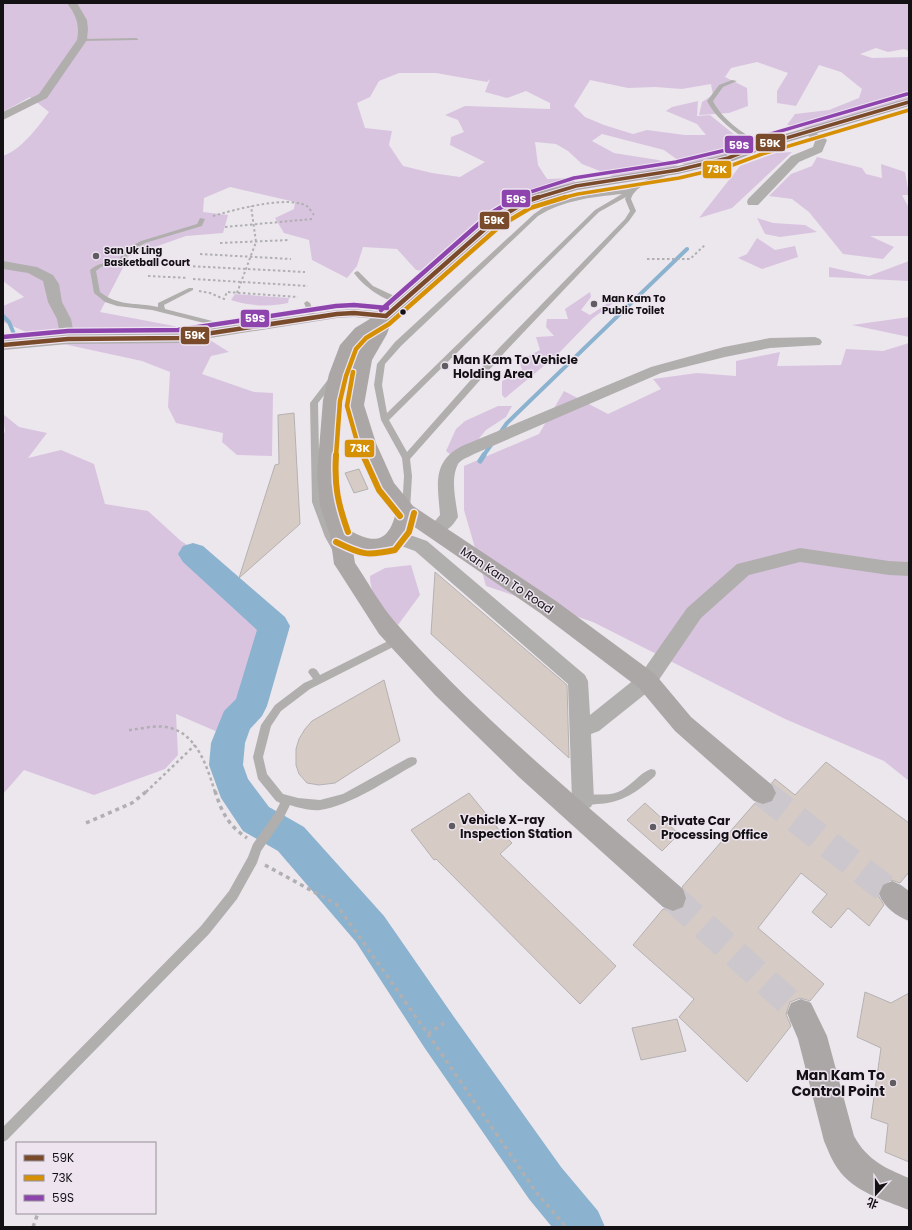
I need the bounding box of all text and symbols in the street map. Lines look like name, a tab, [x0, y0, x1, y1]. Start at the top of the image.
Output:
line badge: 59K	[755, 133, 786, 152]
line badge: 59S	[724, 135, 754, 154]
text: 59K	[759, 135, 781, 151]
text: 59S	[729, 137, 750, 153]
line badge: 73K	[702, 160, 732, 179]
text: 73K	[707, 161, 727, 177]
line badge: 59S	[501, 189, 531, 208]
text: 59S	[506, 191, 527, 207]
line badge: 59K	[479, 211, 510, 230]
text: 59K	[483, 212, 505, 228]
place label: San Uk Ling Basketball Court	[104, 243, 190, 270]
marker: San Uk Ling Basketball Court	[91, 251, 101, 261]
place label: Man Kam To Public Toilet	[602, 291, 666, 318]
marker: Man Kam To Public Toilet	[589, 299, 599, 309]
unlabelled marker	[398, 307, 408, 317]
line badge: 59S	[240, 309, 270, 328]
text: 59S	[245, 310, 266, 326]
line badge: 59K	[180, 326, 210, 345]
text: 59K	[184, 327, 206, 343]
place label: Man Kam To Vehicle Holding Area	[453, 351, 578, 382]
marker: Man Kam To Vehicle Holding Area	[440, 361, 450, 371]
line badge: 73K	[344, 439, 375, 458]
text: 73K	[350, 440, 370, 456]
street label: Man Kam To Road	[457, 543, 557, 617]
place label: Vehicle X-ray Inspection Station	[460, 811, 572, 842]
place label: Private Car Processing Office	[661, 812, 769, 843]
marker: Vehicle X-ray Inspection Station	[447, 821, 457, 831]
marker: Private Car Processing Office	[648, 822, 658, 832]
place label: Man Kam To Control Point	[791, 1065, 885, 1101]
marker: Man Kam To Control Point	[888, 1078, 898, 1088]
legend	[16, 1142, 156, 1214]
text: 59K	[52, 1149, 74, 1166]
text: 73K	[52, 1169, 73, 1186]
north arrow	[856, 1174, 896, 1214]
text: 59S	[52, 1189, 74, 1206]
text: 北	[864, 1194, 880, 1213]

